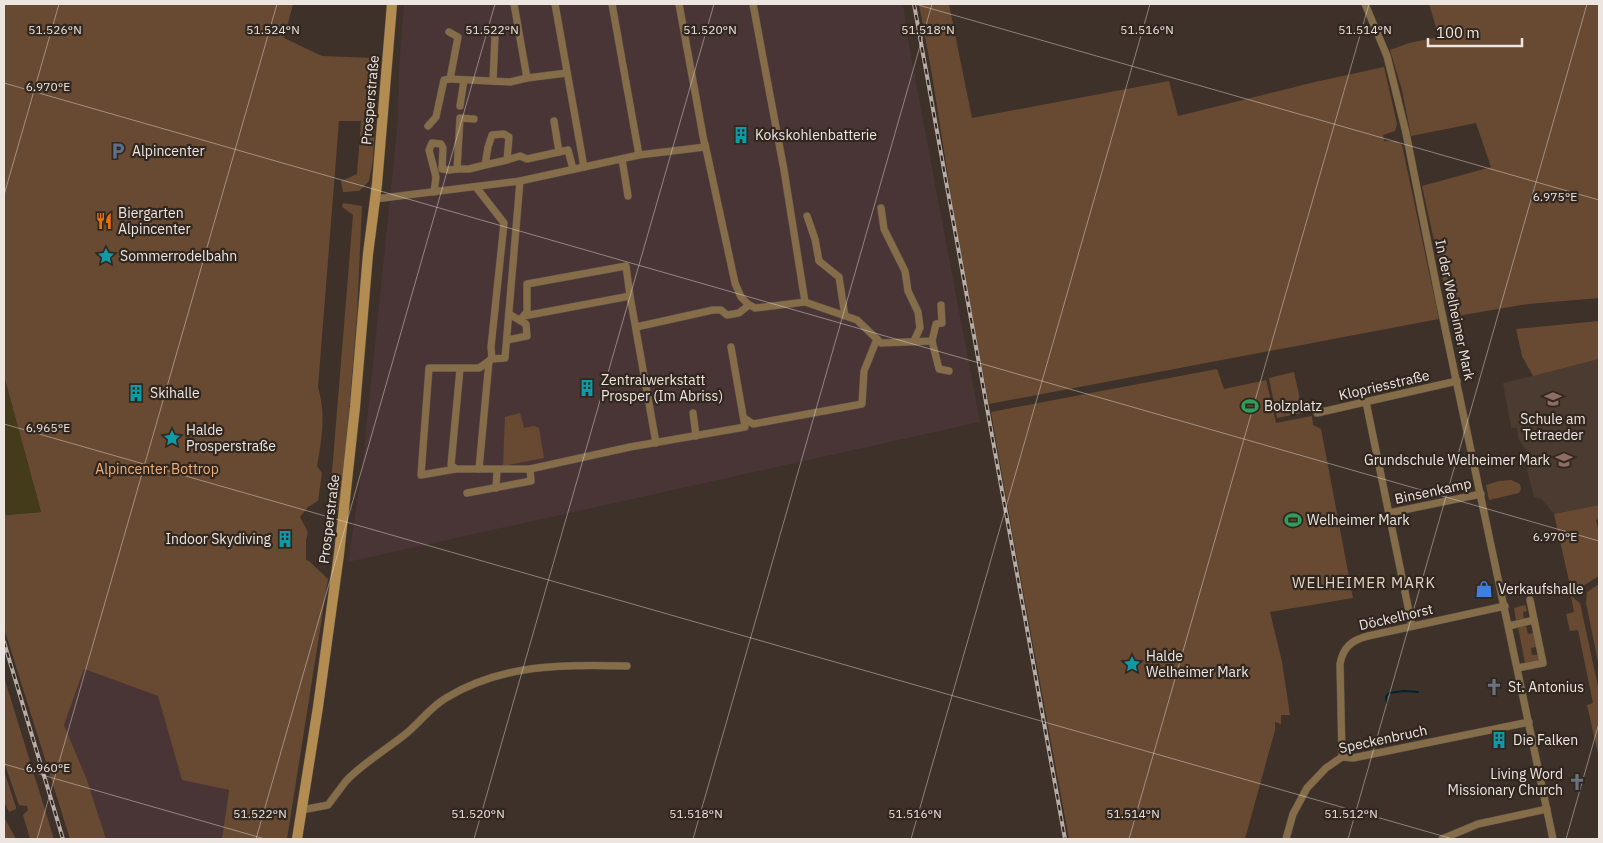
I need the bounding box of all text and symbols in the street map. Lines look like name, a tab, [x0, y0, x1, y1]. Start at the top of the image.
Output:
scale bar	[1428, 15, 1522, 47]
text: 51.526°N	[28, 22, 82, 37]
text: 51.524°N	[246, 22, 300, 37]
text: 51.522°N	[465, 22, 519, 37]
text: 51.520°N	[683, 22, 737, 37]
text: 51.518°N	[901, 22, 955, 37]
text: 51.516°N	[1120, 22, 1174, 37]
text: 51.514°N	[1338, 22, 1392, 37]
text: 100 m	[1436, 23, 1480, 42]
street label: Prosperstraße	[357, 54, 383, 146]
text: 6.970°E	[26, 79, 70, 94]
building icon: Kokskohlenbatterie	[731, 125, 751, 145]
place label: Kokskohlenbatterie	[755, 126, 877, 144]
parking icon: Alpincenter	[108, 141, 128, 161]
place label: Alpincenter	[132, 142, 205, 160]
text: 6.975°E	[1533, 189, 1577, 204]
place label: Biergarten Alpincenter	[118, 204, 191, 238]
restaurant icon: Biergarten Alpincenter	[94, 211, 114, 231]
street label: In der Welheimer Mark	[1431, 238, 1479, 383]
place icon: Sommerrodelbahn	[96, 246, 116, 266]
place label: Sommerrodelbahn	[120, 247, 237, 265]
street label: Klopriesstraße	[1337, 366, 1431, 404]
place label: Zentralwerkstatt Prosper (Im Abriss)	[601, 371, 723, 405]
building icon: Zentralwerkstatt Prosper (Im Abriss)	[577, 378, 597, 398]
building icon: Skihalle	[126, 383, 146, 403]
place label: Skihalle	[150, 384, 200, 402]
school or university icon: Schule am Tetraeder	[1543, 389, 1563, 409]
sports icon: Bolzplatz	[1240, 396, 1260, 416]
place label: Bolzplatz	[1264, 397, 1323, 415]
place label: Schule am Tetraeder	[1520, 410, 1586, 444]
text: 6.965°E	[26, 420, 70, 435]
place label: Halde Prosperstraße	[186, 421, 276, 455]
place icon: Halde Prosperstraße	[162, 428, 182, 448]
school or university icon: Grundschule Welheimer Mark	[1554, 450, 1574, 470]
place label: Grundschule Welheimer Mark	[1364, 451, 1551, 469]
park label: Alpincenter Bottrop	[95, 460, 219, 478]
street label: Prosperstraße	[315, 473, 343, 565]
street label: Binsenkamp	[1393, 474, 1473, 508]
sports icon: Welheimer Mark	[1283, 510, 1303, 530]
place label: Welheimer Mark	[1307, 511, 1410, 529]
building icon: Indoor Skydiving	[275, 529, 295, 549]
text: 6.970°E	[1533, 529, 1577, 544]
place label: Indoor Skydiving	[165, 530, 272, 548]
district label: WELHEIMER MARK	[1292, 573, 1436, 592]
shop icon: Verkaufshalle	[1474, 579, 1494, 599]
place label: Verkaufshalle	[1498, 580, 1584, 598]
street label: Döckelhorst	[1357, 600, 1435, 634]
place label: Halde Welheimer Mark	[1146, 647, 1249, 681]
place icon: Halde Welheimer Mark	[1122, 654, 1142, 674]
church icon: St. Antonius	[1484, 677, 1504, 697]
place label: St. Antonius	[1508, 678, 1584, 696]
street label: Speckenbruch	[1337, 721, 1429, 757]
building icon: Die Falken	[1489, 730, 1509, 750]
place label: Die Falken	[1513, 731, 1578, 749]
text: 6.960°E	[26, 760, 70, 775]
place label: Living Word Missionary Church	[1448, 765, 1563, 799]
church icon: Living Word Missionary Church	[1567, 772, 1587, 792]
text: 51.522°N	[233, 806, 287, 821]
text: 51.520°N	[451, 806, 505, 821]
text: 51.518°N	[669, 806, 723, 821]
text: 51.516°N	[888, 806, 942, 821]
text: 51.514°N	[1106, 806, 1160, 821]
text: 51.512°N	[1324, 806, 1378, 821]

